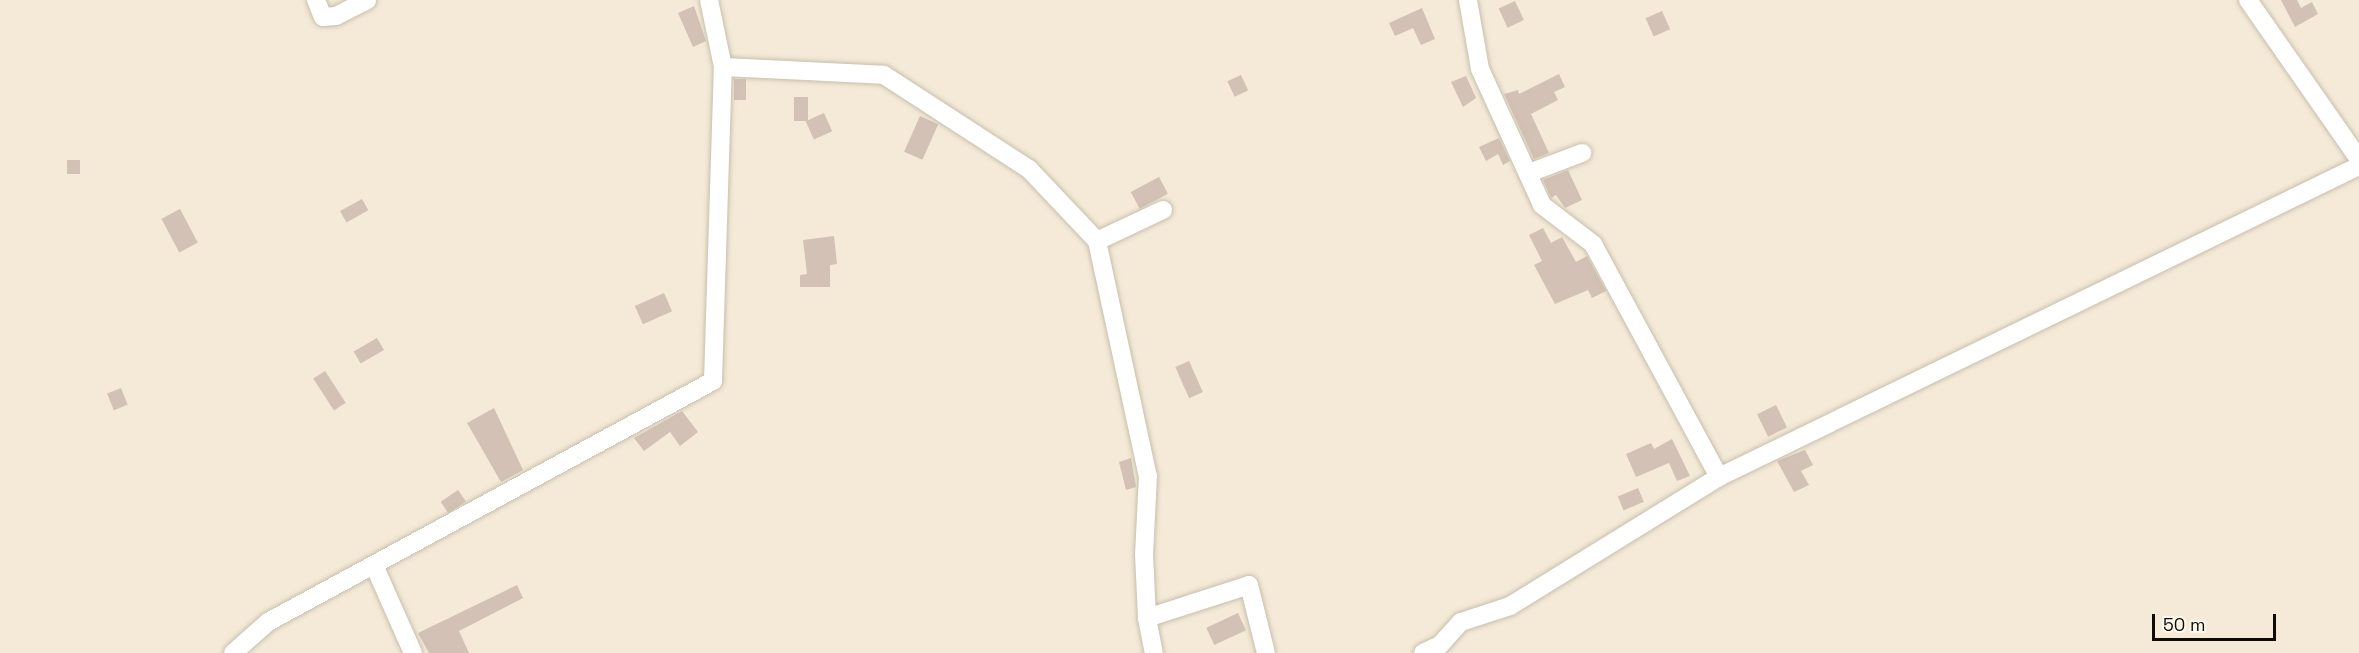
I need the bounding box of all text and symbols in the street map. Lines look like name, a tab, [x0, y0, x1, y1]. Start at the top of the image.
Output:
scale bar	[2155, 602, 2280, 640]
text: 50 m	[2163, 613, 2205, 636]

